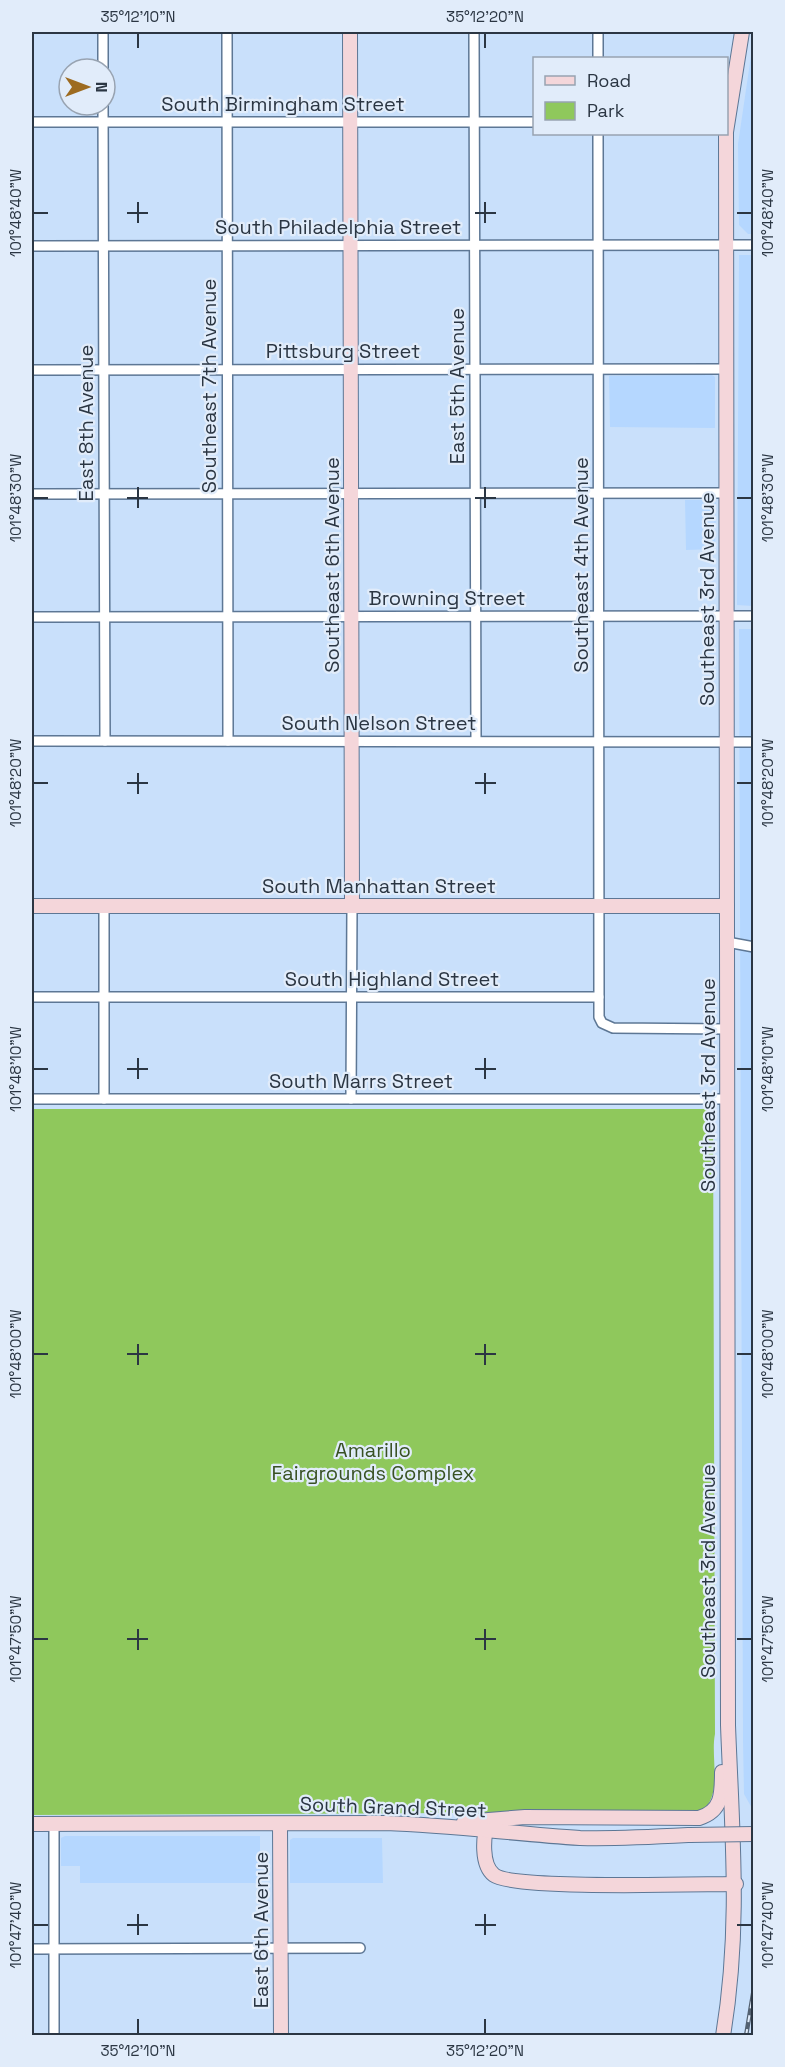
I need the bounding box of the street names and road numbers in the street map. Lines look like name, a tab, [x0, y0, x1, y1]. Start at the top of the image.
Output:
street label: South Birmingham Street	[161, 91, 405, 117]
street label: South Philadelphia Street	[215, 214, 461, 240]
street label: Southeast 7th Avenue	[196, 279, 222, 493]
street label: East 5th Avenue	[444, 308, 470, 464]
street label: Pittsburg Street	[266, 338, 420, 364]
street label: East 8th Avenue	[73, 345, 99, 501]
street label: Southeast 6th Avenue	[319, 457, 345, 673]
street label: Southeast 4th Avenue	[568, 457, 594, 673]
street label: Southeast 3rd Avenue	[694, 492, 720, 706]
street label: Browning Street	[368, 585, 526, 611]
street label: South Nelson Street	[282, 710, 476, 736]
street label: South Manhattan Street	[262, 873, 496, 899]
street label: South Highland Street	[285, 966, 499, 992]
street label: Southeast 3rd Avenue	[695, 978, 721, 1192]
street label: South Marrs Street	[269, 1068, 453, 1094]
street label: Southeast 3rd Avenue	[695, 1464, 721, 1678]
street label: South Grand Street	[299, 1791, 487, 1823]
street label: East 6th Avenue	[248, 1852, 274, 2008]

